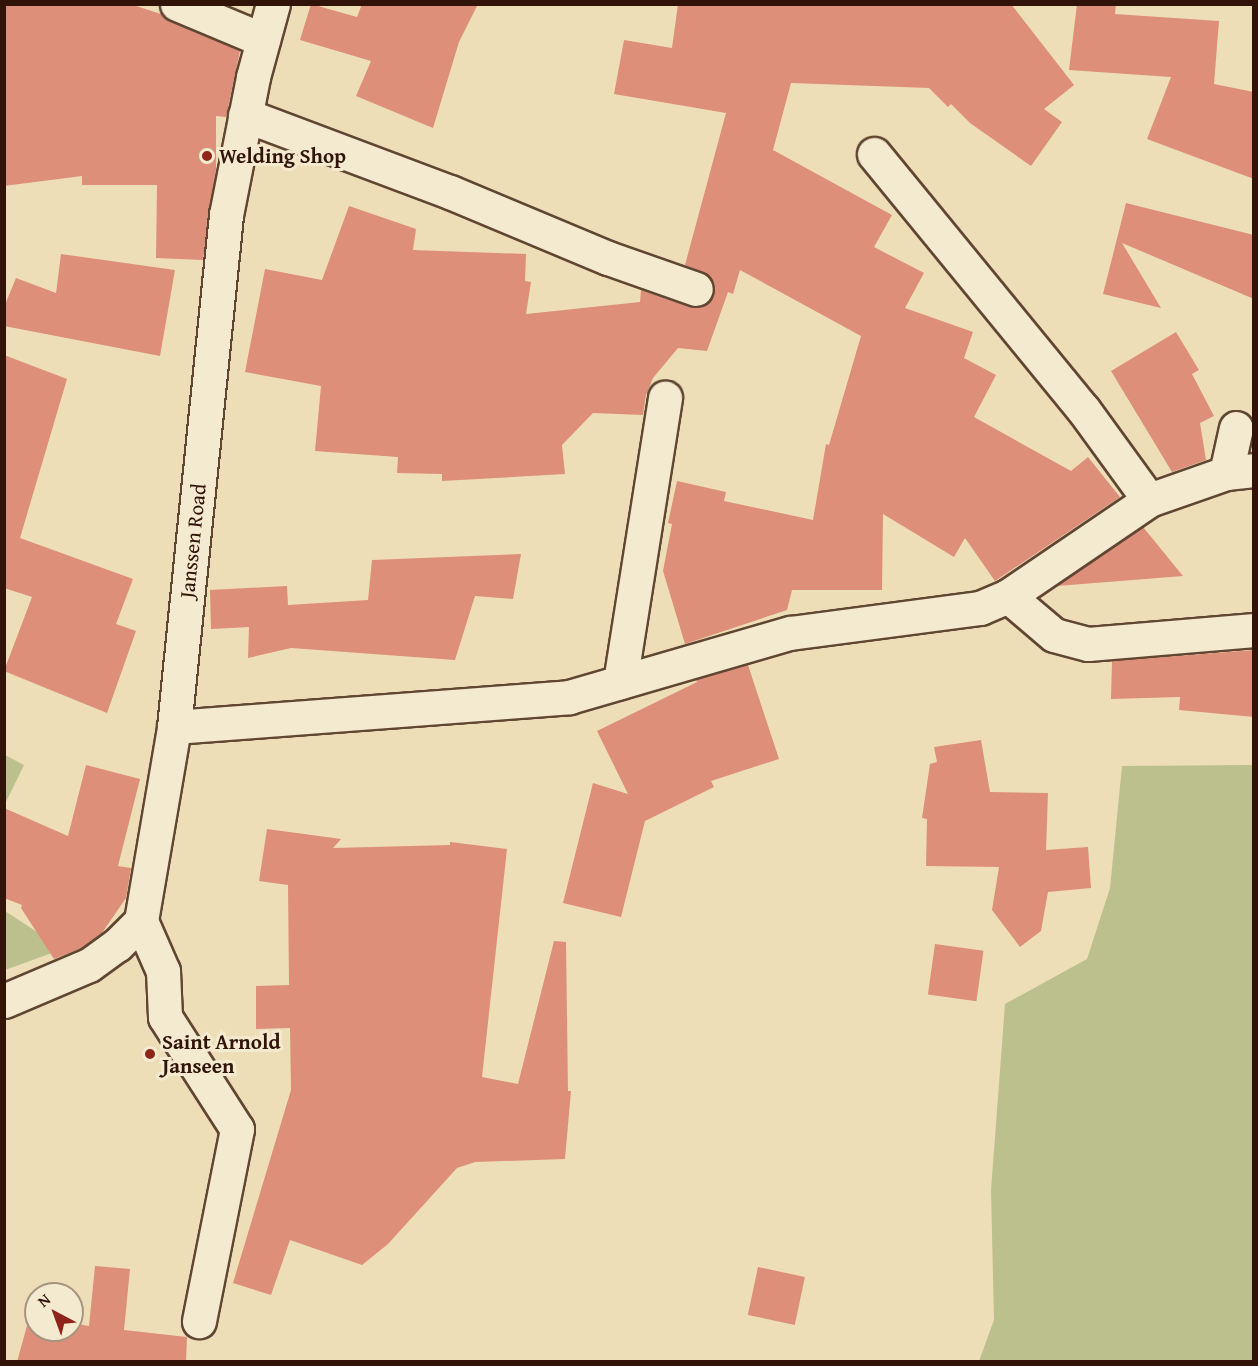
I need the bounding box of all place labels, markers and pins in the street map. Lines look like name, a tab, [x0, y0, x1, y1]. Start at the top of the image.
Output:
place label: Welding Shop	[219, 143, 346, 169]
marker: Welding Shop	[200, 149, 214, 163]
place label: Saint Arnold Janseen	[162, 1029, 280, 1079]
marker: Saint Arnold Janseen	[143, 1047, 157, 1061]

